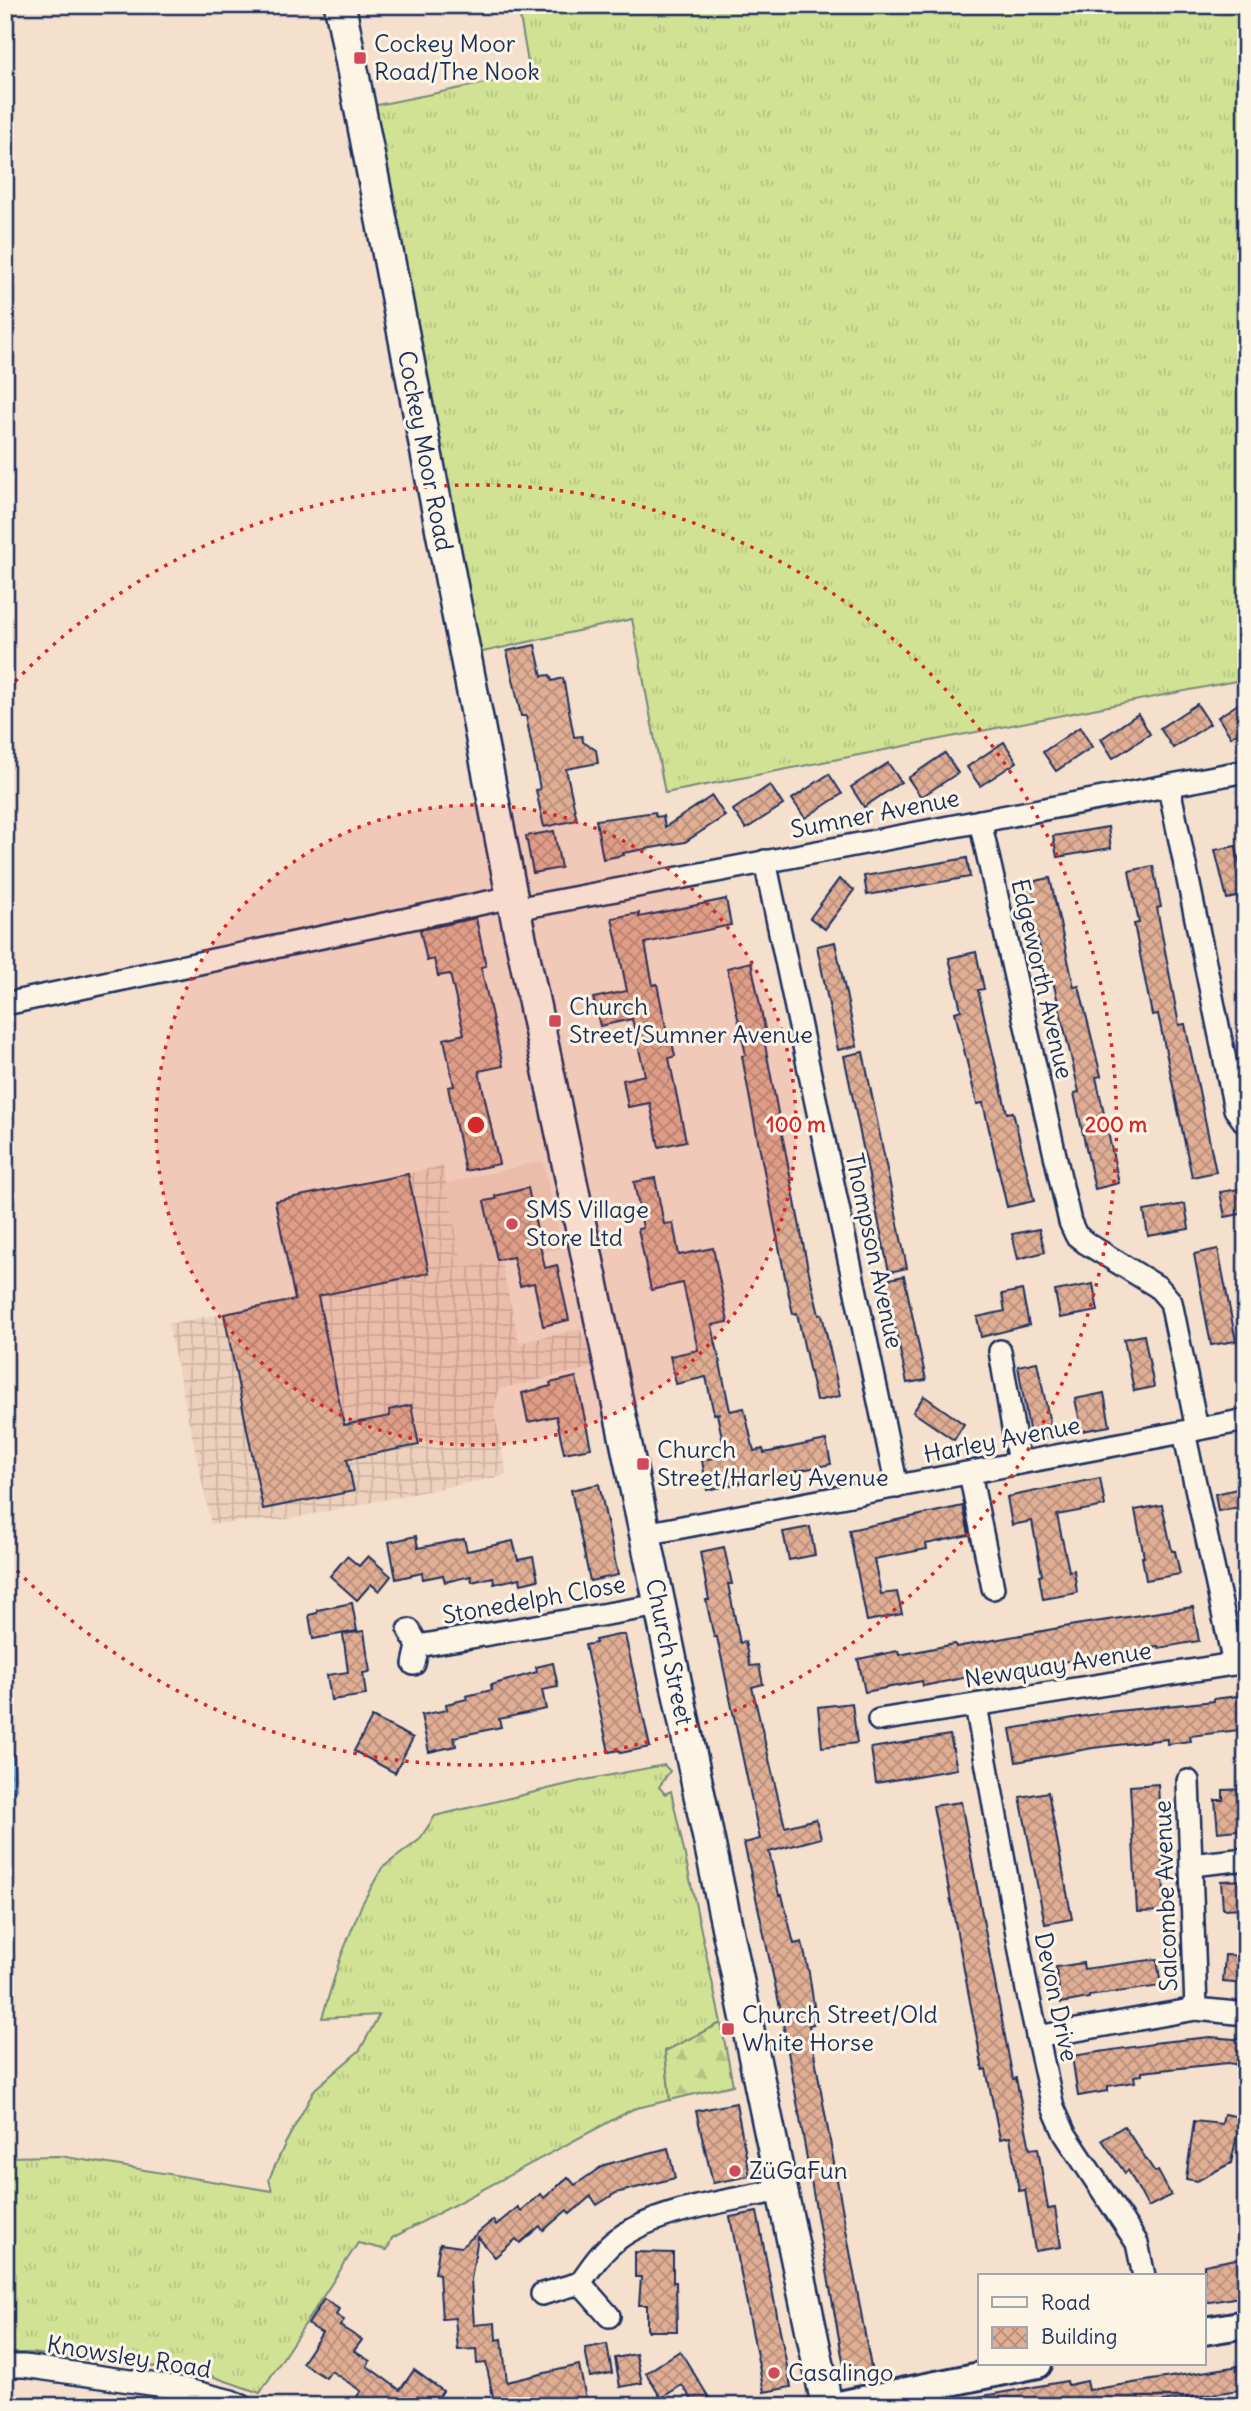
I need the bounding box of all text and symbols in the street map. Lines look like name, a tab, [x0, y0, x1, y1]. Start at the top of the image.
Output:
place label: Cockey Moor Road/The Nook	[374, 28, 540, 86]
marker: Cockey Moor Road/The Nook	[352, 50, 368, 66]
street label: Cockey Moor Road	[392, 348, 460, 554]
street label: Sumner Avenue	[788, 782, 962, 844]
street label: Edgeworth Avenue	[1005, 876, 1081, 1082]
place label: Church Street/Sumner Avenue	[569, 991, 813, 1049]
marker: Church Street/Sumner Avenue	[547, 1013, 563, 1029]
text: 100 m	[766, 1111, 826, 1138]
text: 200 m	[1085, 1111, 1148, 1138]
centre of rings	[464, 1113, 488, 1137]
street label: Thompson Avenue	[840, 1150, 910, 1351]
place label: SMS Village Store Ltd	[526, 1194, 649, 1252]
marker: SMS Village Store Ltd	[504, 1216, 520, 1232]
street label: Harley Avenue	[921, 1409, 1083, 1469]
place label: Church Street/Harley Avenue	[657, 1434, 889, 1492]
marker: Church Street/Harley Avenue	[635, 1456, 651, 1472]
street label: Stonedelph Close	[440, 1568, 628, 1630]
street label: Church Street	[640, 1576, 700, 1728]
street label: Newquay Avenue	[962, 1634, 1153, 1694]
street label: Salcombe Avenue	[1147, 1800, 1183, 1992]
street label: Devon Drive	[1029, 1929, 1085, 2064]
place label: Church Street/Old White Horse	[742, 1999, 938, 2057]
marker: Church Street/Old White Horse	[720, 2021, 736, 2037]
place label: ZüGaFun	[749, 2155, 848, 2185]
marker: ZüGaFun	[727, 2163, 743, 2179]
legend	[978, 2274, 1206, 2366]
text: Road	[1041, 2289, 1090, 2316]
text: Building	[1041, 2323, 1117, 2350]
street label: Knowsley Road	[45, 2328, 213, 2384]
place label: Casalingo	[788, 2357, 893, 2387]
marker: Casalingo	[766, 2365, 782, 2381]

